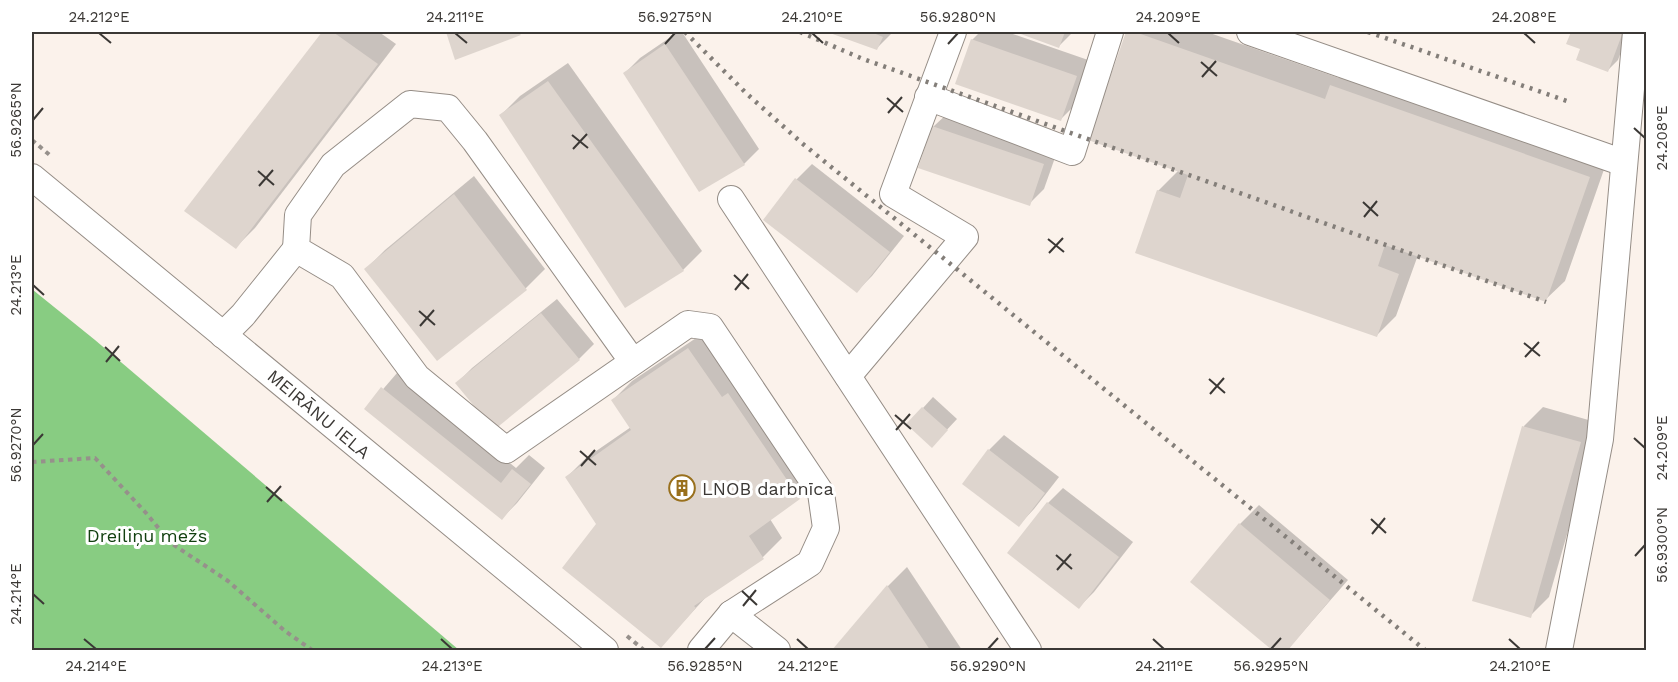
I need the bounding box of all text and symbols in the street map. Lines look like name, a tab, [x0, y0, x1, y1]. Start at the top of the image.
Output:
text: 24.212°E	[68, 8, 130, 26]
text: 24.211°E	[426, 8, 484, 26]
text: 56.9275°N	[638, 8, 712, 26]
text: 24.210°E	[781, 8, 843, 26]
text: 56.9280°N	[920, 8, 996, 26]
text: 24.209°E	[1135, 8, 1201, 26]
text: 24.208°E	[1491, 8, 1557, 26]
text: 56.9265°N	[7, 82, 25, 158]
text: 24.208°E	[1653, 105, 1671, 171]
text: 24.213°E	[7, 254, 25, 316]
street label: MEIRĀNU IELA	[263, 365, 375, 463]
text: 56.9270°N	[7, 408, 25, 482]
text: 24.209°E	[1653, 415, 1671, 481]
building icon: LNOB darbnīca	[667, 473, 697, 503]
place label: LNOB darbnīca	[702, 478, 834, 499]
text: 56.9300°N	[1653, 507, 1671, 583]
park label: Dreiliņu mežs	[87, 525, 207, 546]
text: 24.214°E	[7, 563, 25, 625]
text: 24.214°E	[65, 657, 127, 675]
text: 24.213°E	[421, 657, 483, 675]
text: 56.9285°N	[667, 657, 743, 675]
text: 24.212°E	[777, 657, 839, 675]
text: 56.9290°N	[950, 657, 1026, 675]
text: 24.211°E	[1135, 657, 1193, 675]
text: 56.9295°N	[1233, 657, 1309, 675]
text: 24.210°E	[1489, 657, 1551, 675]

